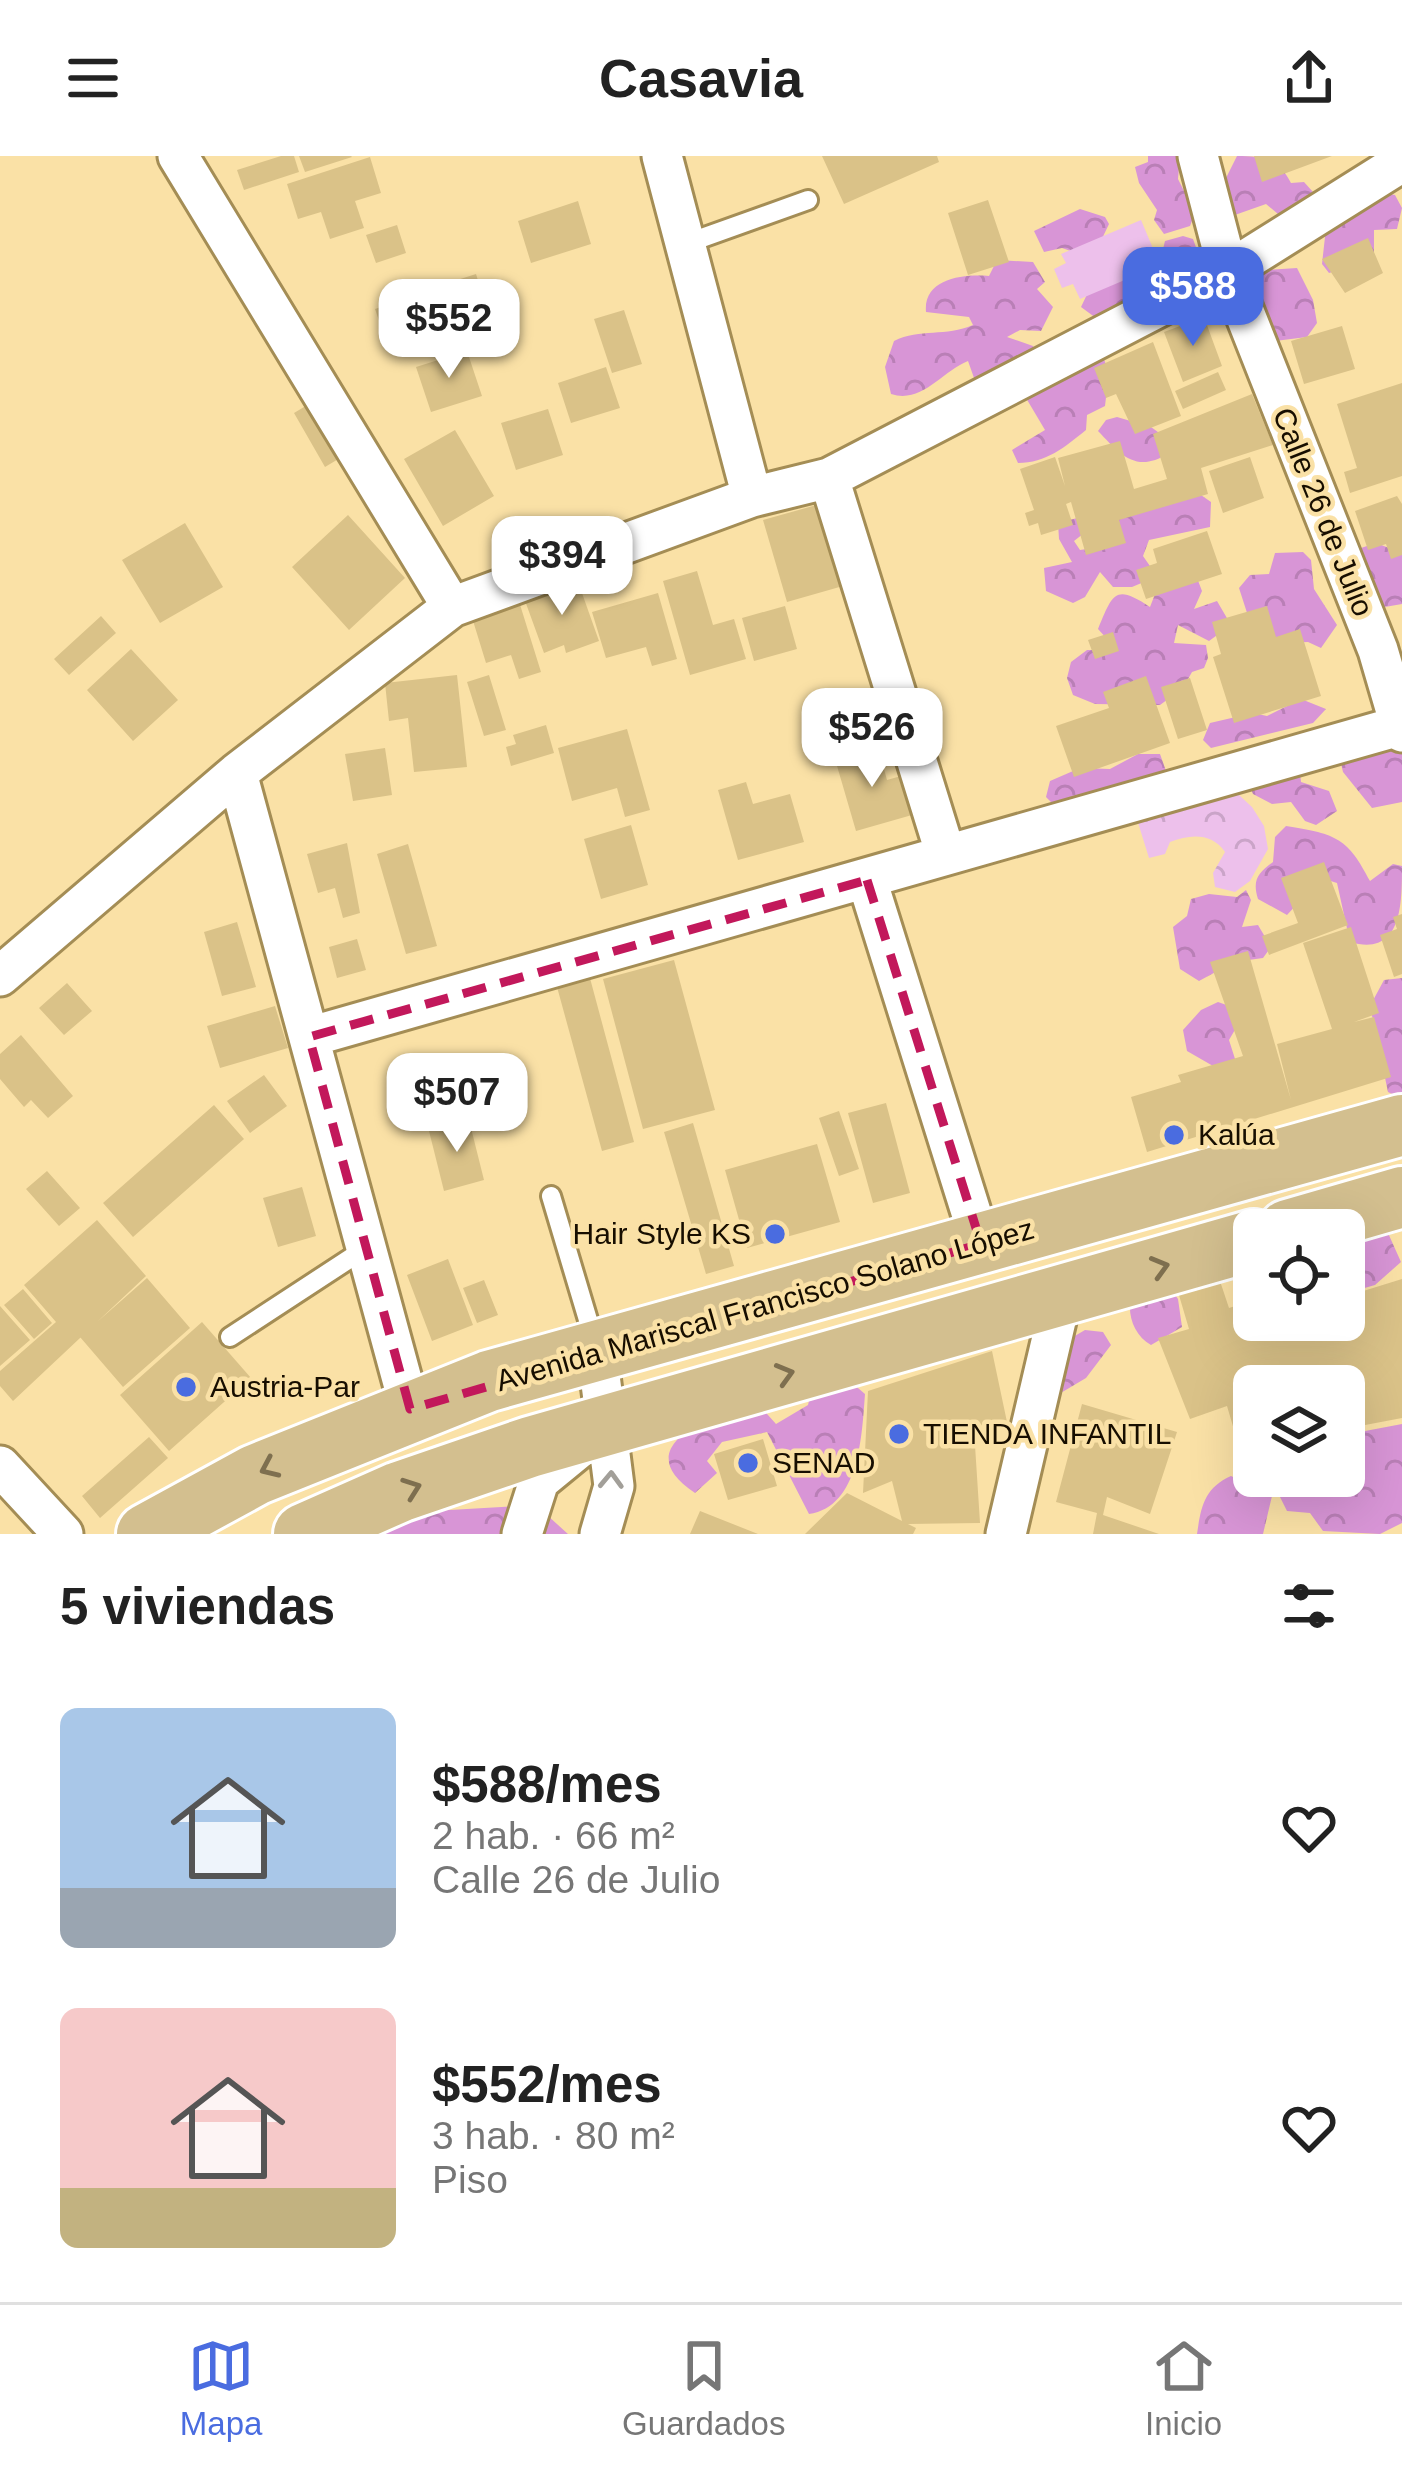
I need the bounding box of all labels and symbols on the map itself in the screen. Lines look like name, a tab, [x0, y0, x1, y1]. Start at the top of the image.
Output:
pin: $588	[1122, 247, 1264, 349]
pin: $552	[378, 279, 520, 381]
street label: Calle 26 de Julio	[1267, 403, 1380, 621]
pin: $394	[491, 516, 633, 618]
pin: $526	[801, 688, 943, 790]
pin: $507	[386, 1053, 528, 1155]
place label: Kalúa	[1198, 1118, 1275, 1151]
marker: Kalúa	[1161, 1122, 1187, 1148]
street label: Avenida Mariscal Francisco Solano López	[492, 1212, 1038, 1397]
place label: Hair Style KS	[573, 1217, 751, 1250]
marker: Hair Style KS	[762, 1221, 788, 1247]
one-way arrow	[1149, 1256, 1170, 1281]
one-way arrow	[774, 1364, 795, 1389]
place label: Austria-Par	[210, 1370, 360, 1403]
marker: Austria-Par	[173, 1374, 199, 1400]
place label: TIENDA INFANTIL	[923, 1417, 1171, 1450]
marker: TIENDA INFANTIL	[886, 1421, 912, 1447]
place label: SENAD	[772, 1446, 875, 1479]
marker: SENAD	[735, 1450, 761, 1476]
one-way arrow	[260, 1454, 281, 1478]
one-way arrow	[597, 1471, 623, 1489]
one-way arrow	[400, 1477, 421, 1502]

